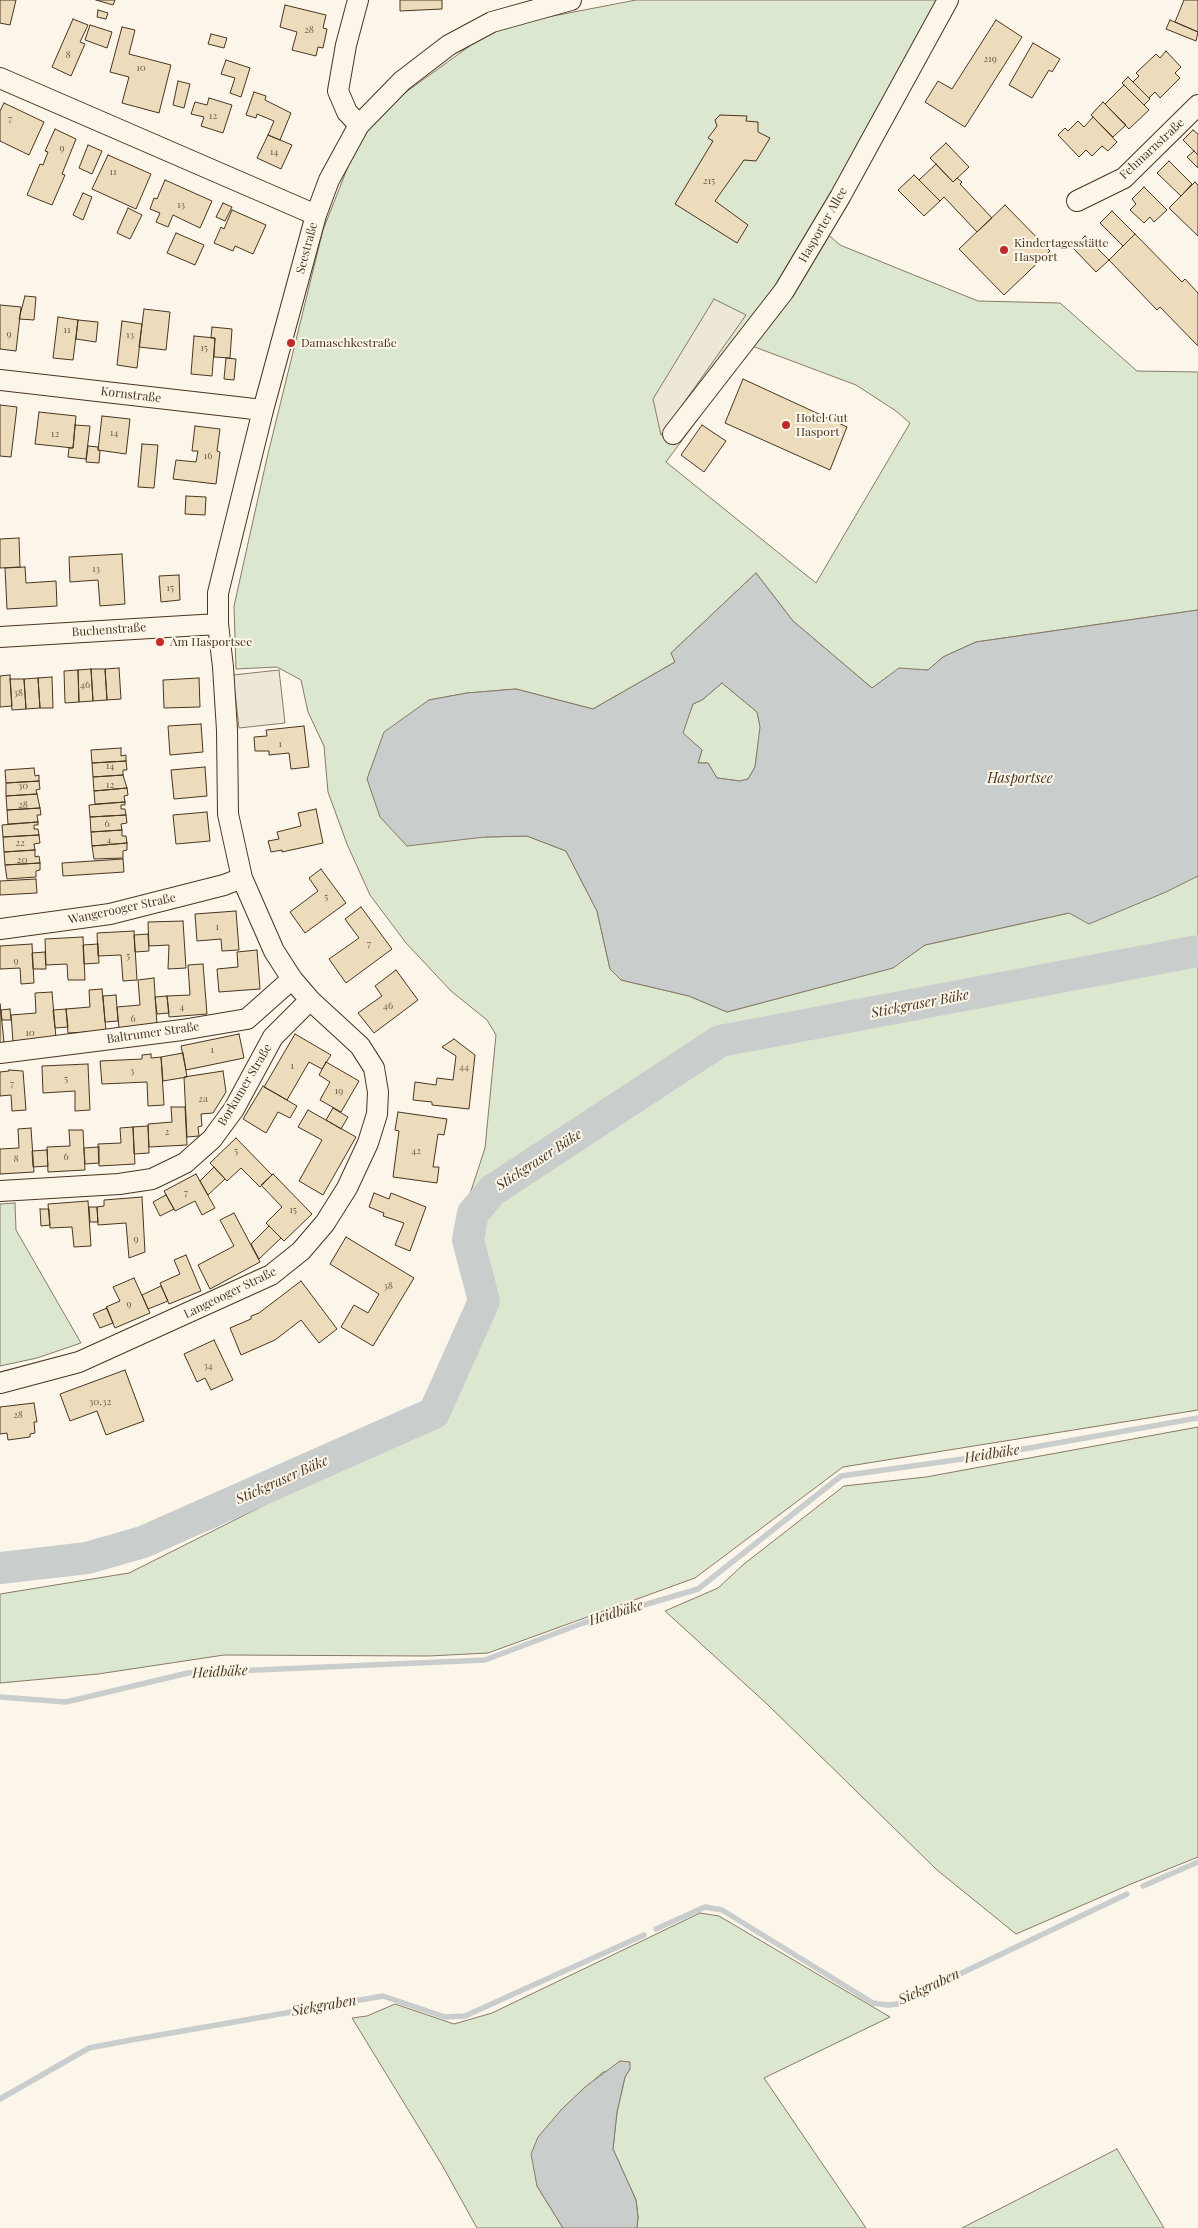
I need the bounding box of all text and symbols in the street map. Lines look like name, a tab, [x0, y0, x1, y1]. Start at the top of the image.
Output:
house number: 28	[304, 24, 314, 36]
house number: 8	[65, 49, 71, 61]
house number: 219	[983, 53, 997, 65]
house number: 10	[136, 62, 146, 74]
house number: 12	[209, 110, 217, 122]
house number: 7	[8, 113, 12, 125]
street label: Fehmarnstraße	[1117, 115, 1187, 183]
house number: 9	[59, 142, 65, 154]
house number: 14	[270, 146, 278, 158]
house number: 11	[109, 166, 117, 178]
house number: 215	[703, 175, 715, 187]
street label: Hasporter Allee	[796, 185, 850, 265]
house number: 13	[177, 199, 185, 211]
street label: Seestraße	[293, 221, 321, 275]
place label: Kindertagesstätte Hasport	[1014, 236, 1108, 264]
marker: Kindertagesstätte Hasport	[998, 244, 1010, 256]
house number: 11	[63, 324, 71, 336]
house number: 9	[6, 328, 12, 340]
house number: 13	[126, 329, 134, 341]
place label: Damaschkestraße	[301, 336, 397, 350]
marker: Damaschkestraße	[285, 337, 297, 349]
house number: 15	[200, 342, 208, 354]
street label: Kornstraße	[100, 384, 162, 406]
place label: Hotel Gut Hasport	[796, 411, 848, 439]
marker: Hotel Gut Hasport	[780, 419, 792, 431]
house number: 14	[110, 427, 118, 439]
house number: 12	[51, 428, 59, 440]
house number: 16	[204, 450, 212, 462]
house number: 13	[92, 563, 100, 575]
house number: 15	[166, 582, 174, 594]
street label: Buchenstraße	[71, 620, 147, 640]
place label: Am Hasportsee	[170, 635, 252, 649]
marker: Am Hasportsee	[154, 636, 166, 648]
house number: 46	[80, 679, 90, 691]
house number: 38	[13, 687, 23, 699]
house number: 1	[278, 738, 282, 750]
house number: 14	[106, 760, 114, 772]
water label: Hasportsee	[987, 771, 1053, 787]
house number: 12	[106, 779, 114, 791]
house number: 30	[18, 780, 28, 792]
house number: 28	[18, 799, 28, 811]
house number: 6	[104, 818, 110, 830]
house number: 4	[107, 834, 111, 846]
house number: 22	[15, 837, 25, 849]
house number: 20	[17, 854, 27, 866]
street label: Wangerooger Straße	[67, 891, 177, 927]
house number: 5	[324, 891, 328, 903]
house number: 1	[215, 921, 219, 933]
house number: 7	[367, 938, 371, 950]
house number: 5	[126, 950, 130, 962]
house number: 9	[13, 955, 19, 967]
water label: Stickgraser Bäke	[870, 986, 970, 1022]
house number: 46	[383, 1000, 393, 1012]
house number: 4	[180, 1001, 184, 1013]
house number: 6	[130, 1013, 136, 1025]
street label: Baltrumer Straße	[106, 1019, 200, 1047]
house number: 10	[25, 1027, 35, 1039]
street label: Borkumer Straße	[215, 1041, 275, 1129]
house number: 1	[210, 1044, 214, 1056]
house number: 1	[290, 1060, 294, 1072]
house number: 44	[459, 1061, 469, 1073]
house number: 3	[130, 1065, 134, 1077]
house number: 5	[64, 1073, 68, 1085]
house number: 7	[10, 1078, 14, 1090]
house number: 19	[335, 1085, 343, 1097]
house number: 2a	[198, 1093, 208, 1105]
house number: 2	[165, 1126, 169, 1138]
water label: Stickgraser Bäke	[493, 1126, 585, 1194]
house number: 5	[234, 1145, 238, 1157]
house number: 42	[411, 1145, 421, 1157]
house number: 6	[63, 1151, 69, 1163]
house number: 8	[13, 1153, 19, 1165]
house number: 7	[184, 1187, 188, 1199]
house number: 15	[289, 1204, 297, 1216]
house number: 9	[133, 1233, 139, 1245]
street label: Langeooger Straße	[181, 1264, 279, 1322]
house number: 38	[383, 1280, 393, 1292]
house number: 9	[126, 1298, 132, 1310]
house number: 34	[203, 1360, 213, 1372]
house number: 30,32	[89, 1396, 111, 1408]
house number: 28	[13, 1409, 23, 1421]
water label: Heidbäke	[963, 1441, 1021, 1467]
water label: Stickgraser Bäke	[233, 1452, 331, 1508]
water label: Heidbäke	[587, 1597, 645, 1629]
water label: Heidbäke	[192, 1662, 248, 1682]
water label: Siekgraben	[896, 1966, 962, 2008]
water label: Siekgraben	[290, 1992, 358, 2020]

